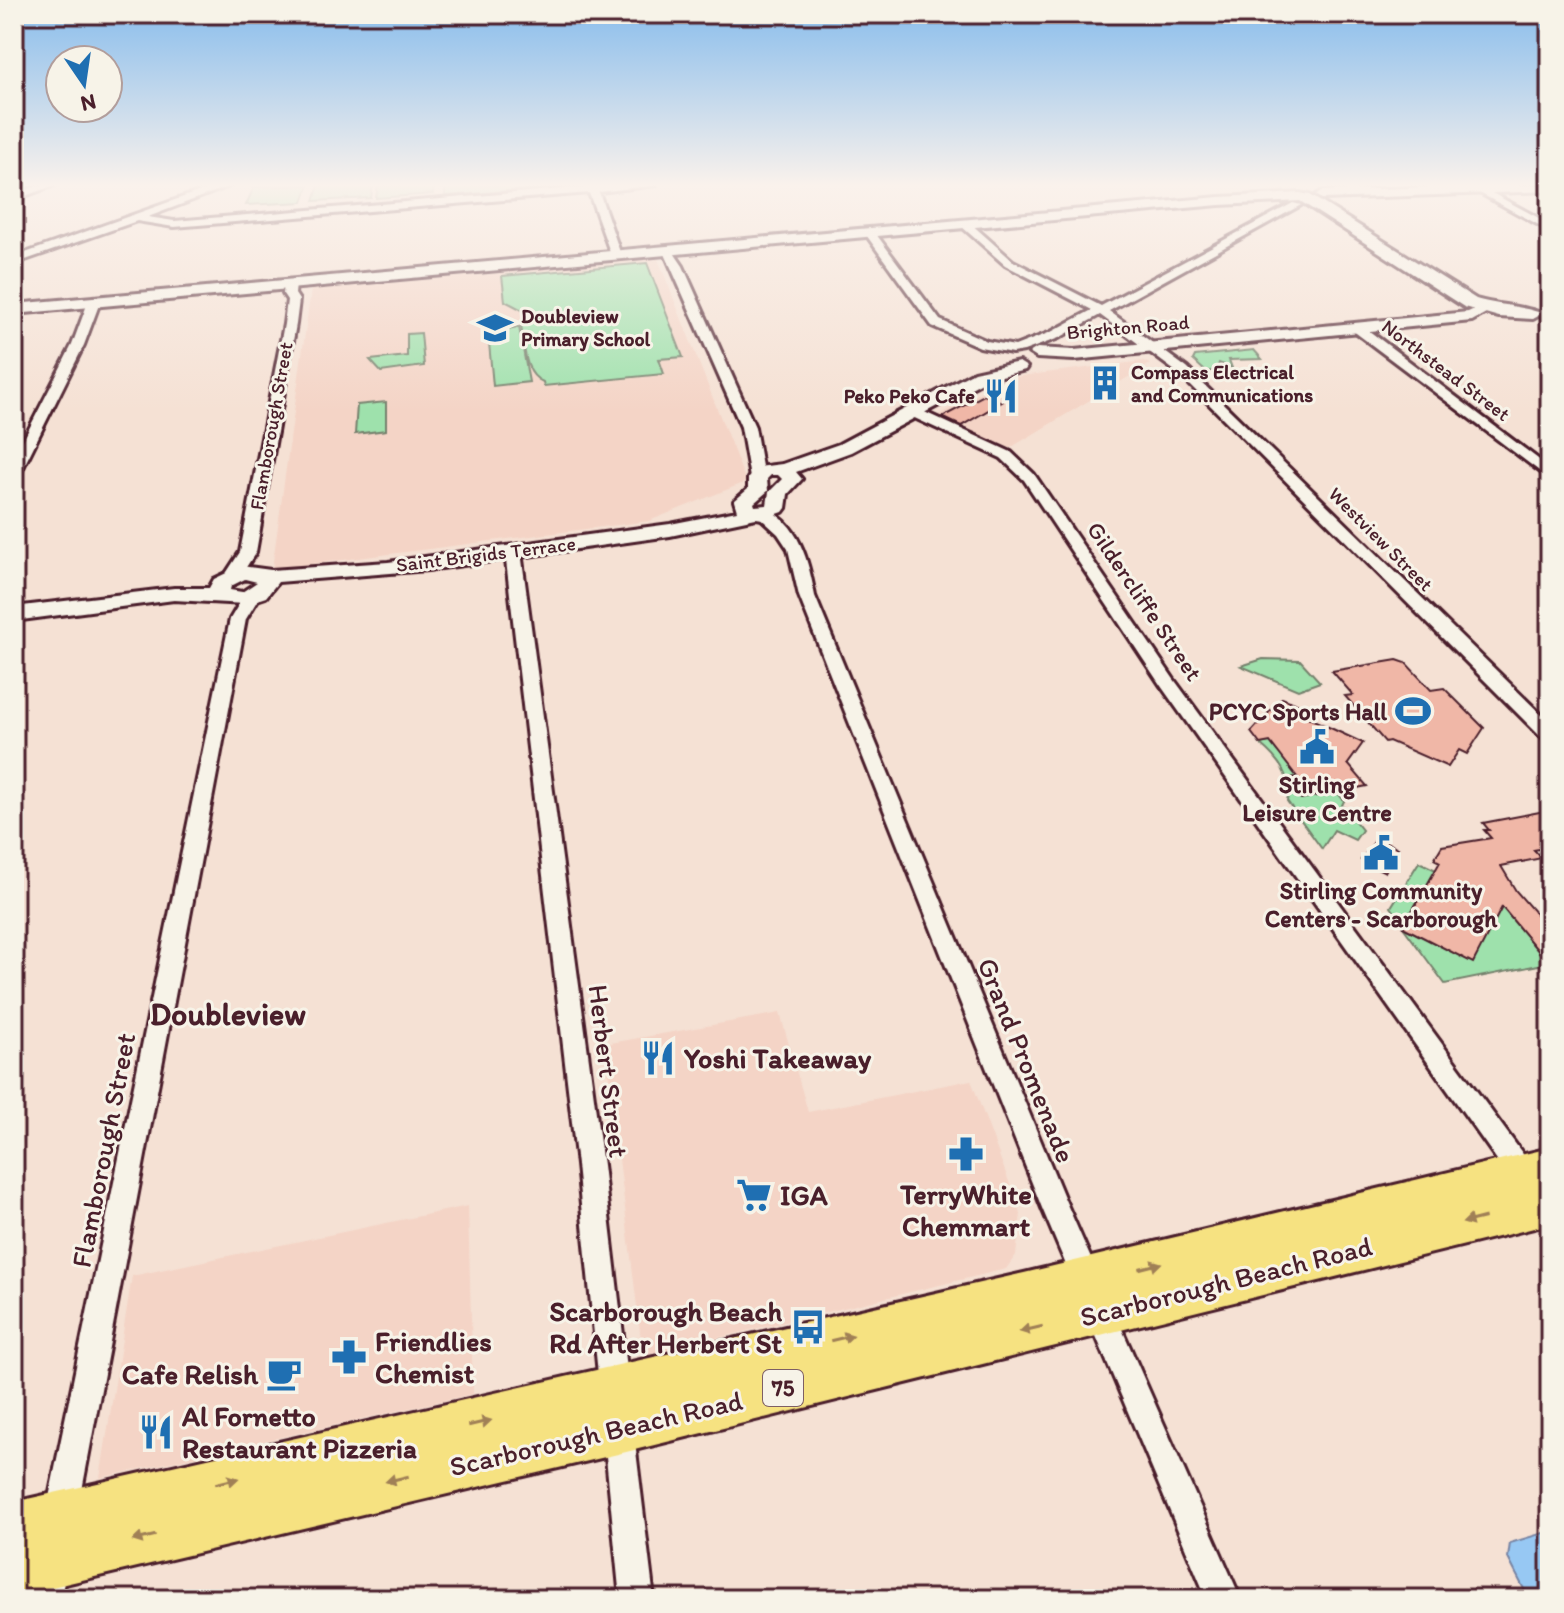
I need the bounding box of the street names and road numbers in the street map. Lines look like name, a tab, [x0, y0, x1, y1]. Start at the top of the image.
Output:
street label: Brighton Road	[1066, 310, 1191, 344]
street label: Northstead Street	[1377, 314, 1515, 426]
street label: Flamborough Street	[244, 340, 298, 512]
street label: Westview Street	[1324, 482, 1438, 596]
street label: Gildercliffe Street	[1081, 516, 1209, 686]
street label: Saint Brigids Terrace	[395, 531, 577, 577]
street label: Grand Promenade	[970, 953, 1084, 1167]
street label: Herbert Street	[582, 982, 636, 1160]
street label: Flamborough Street	[64, 1030, 142, 1270]
street label: Scarborough Beach Road	[1077, 1228, 1375, 1334]
road number: 75	[763, 1370, 803, 1406]
street label: Scarborough Beach Road	[446, 1383, 746, 1483]

